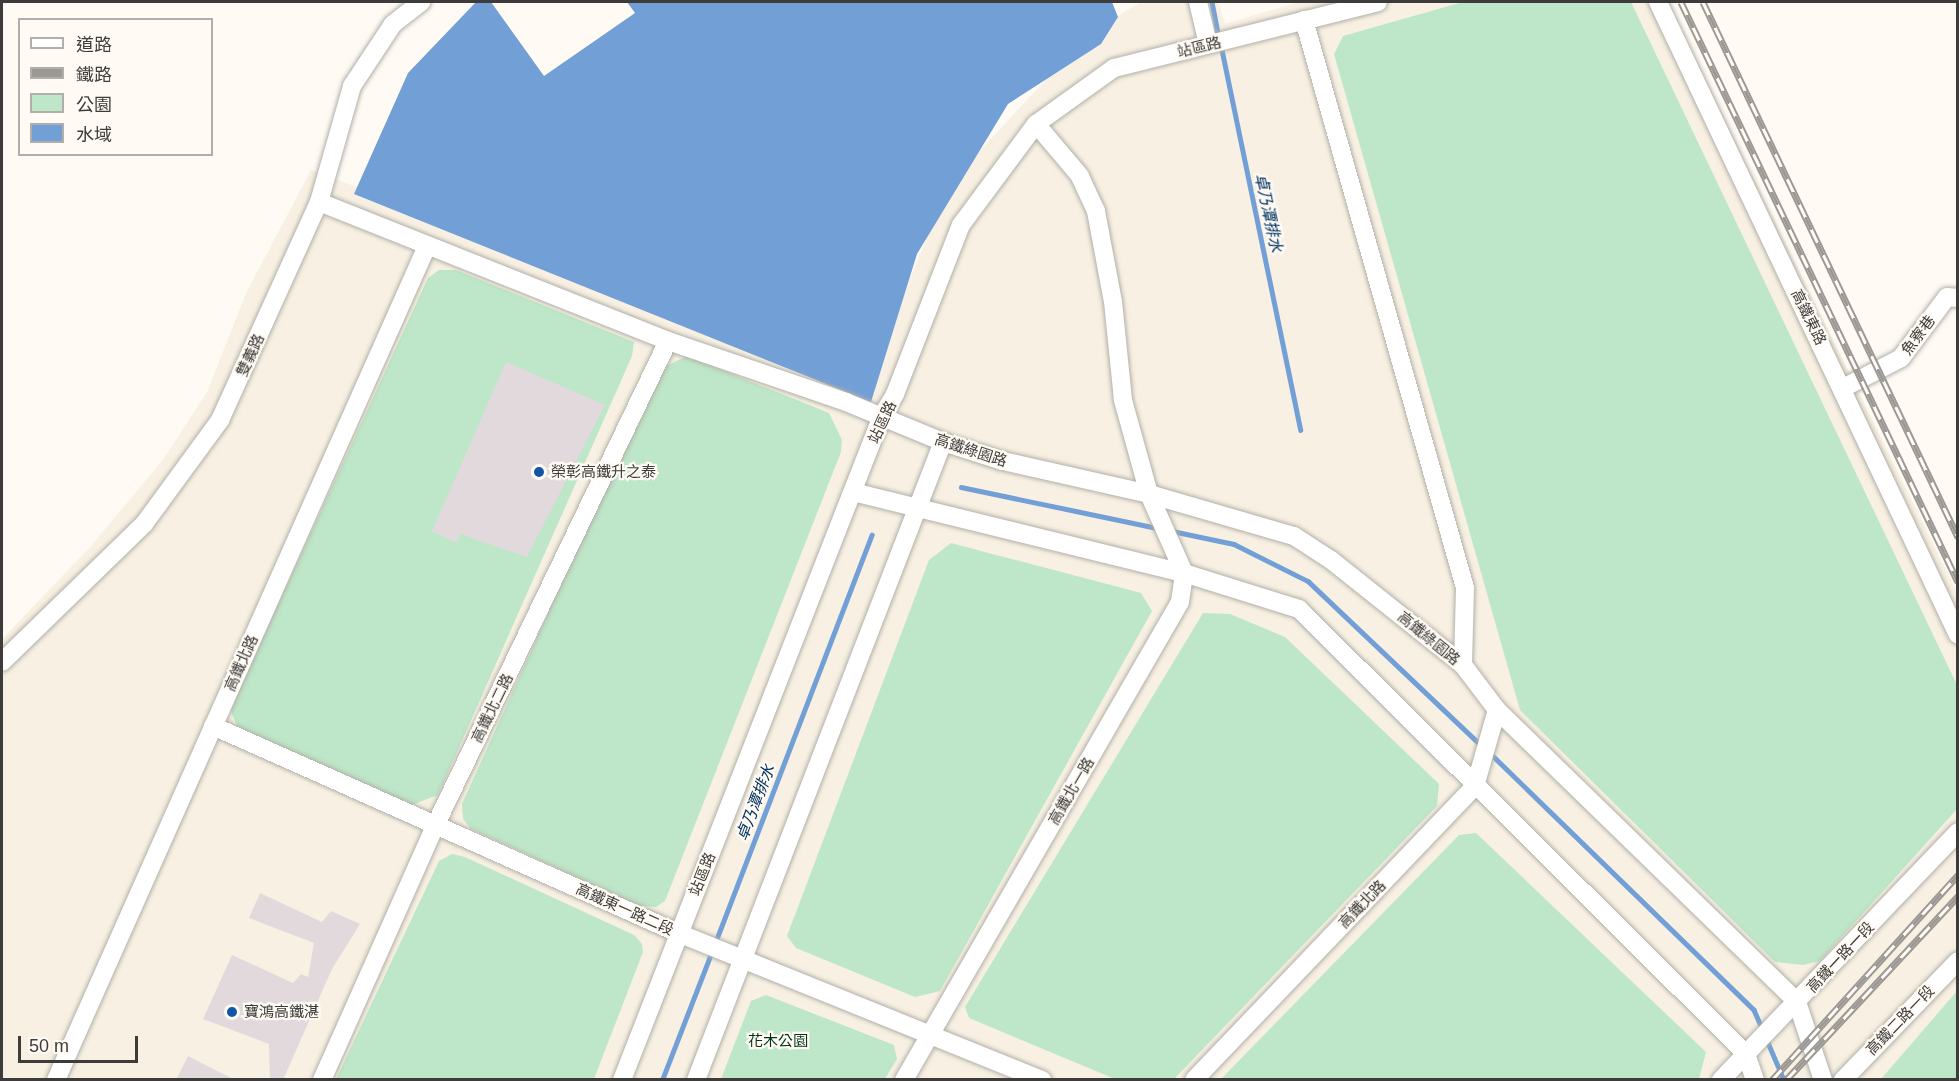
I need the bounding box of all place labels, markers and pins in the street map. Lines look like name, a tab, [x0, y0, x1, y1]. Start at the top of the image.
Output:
place label: 榮彰高鐵升之泰	[551, 463, 656, 481]
marker: 榮彰高鐵升之泰	[532, 465, 546, 479]
place label: 寶鴻高鐵湛	[244, 1003, 319, 1021]
marker: 寶鴻高鐵湛	[225, 1005, 239, 1019]

